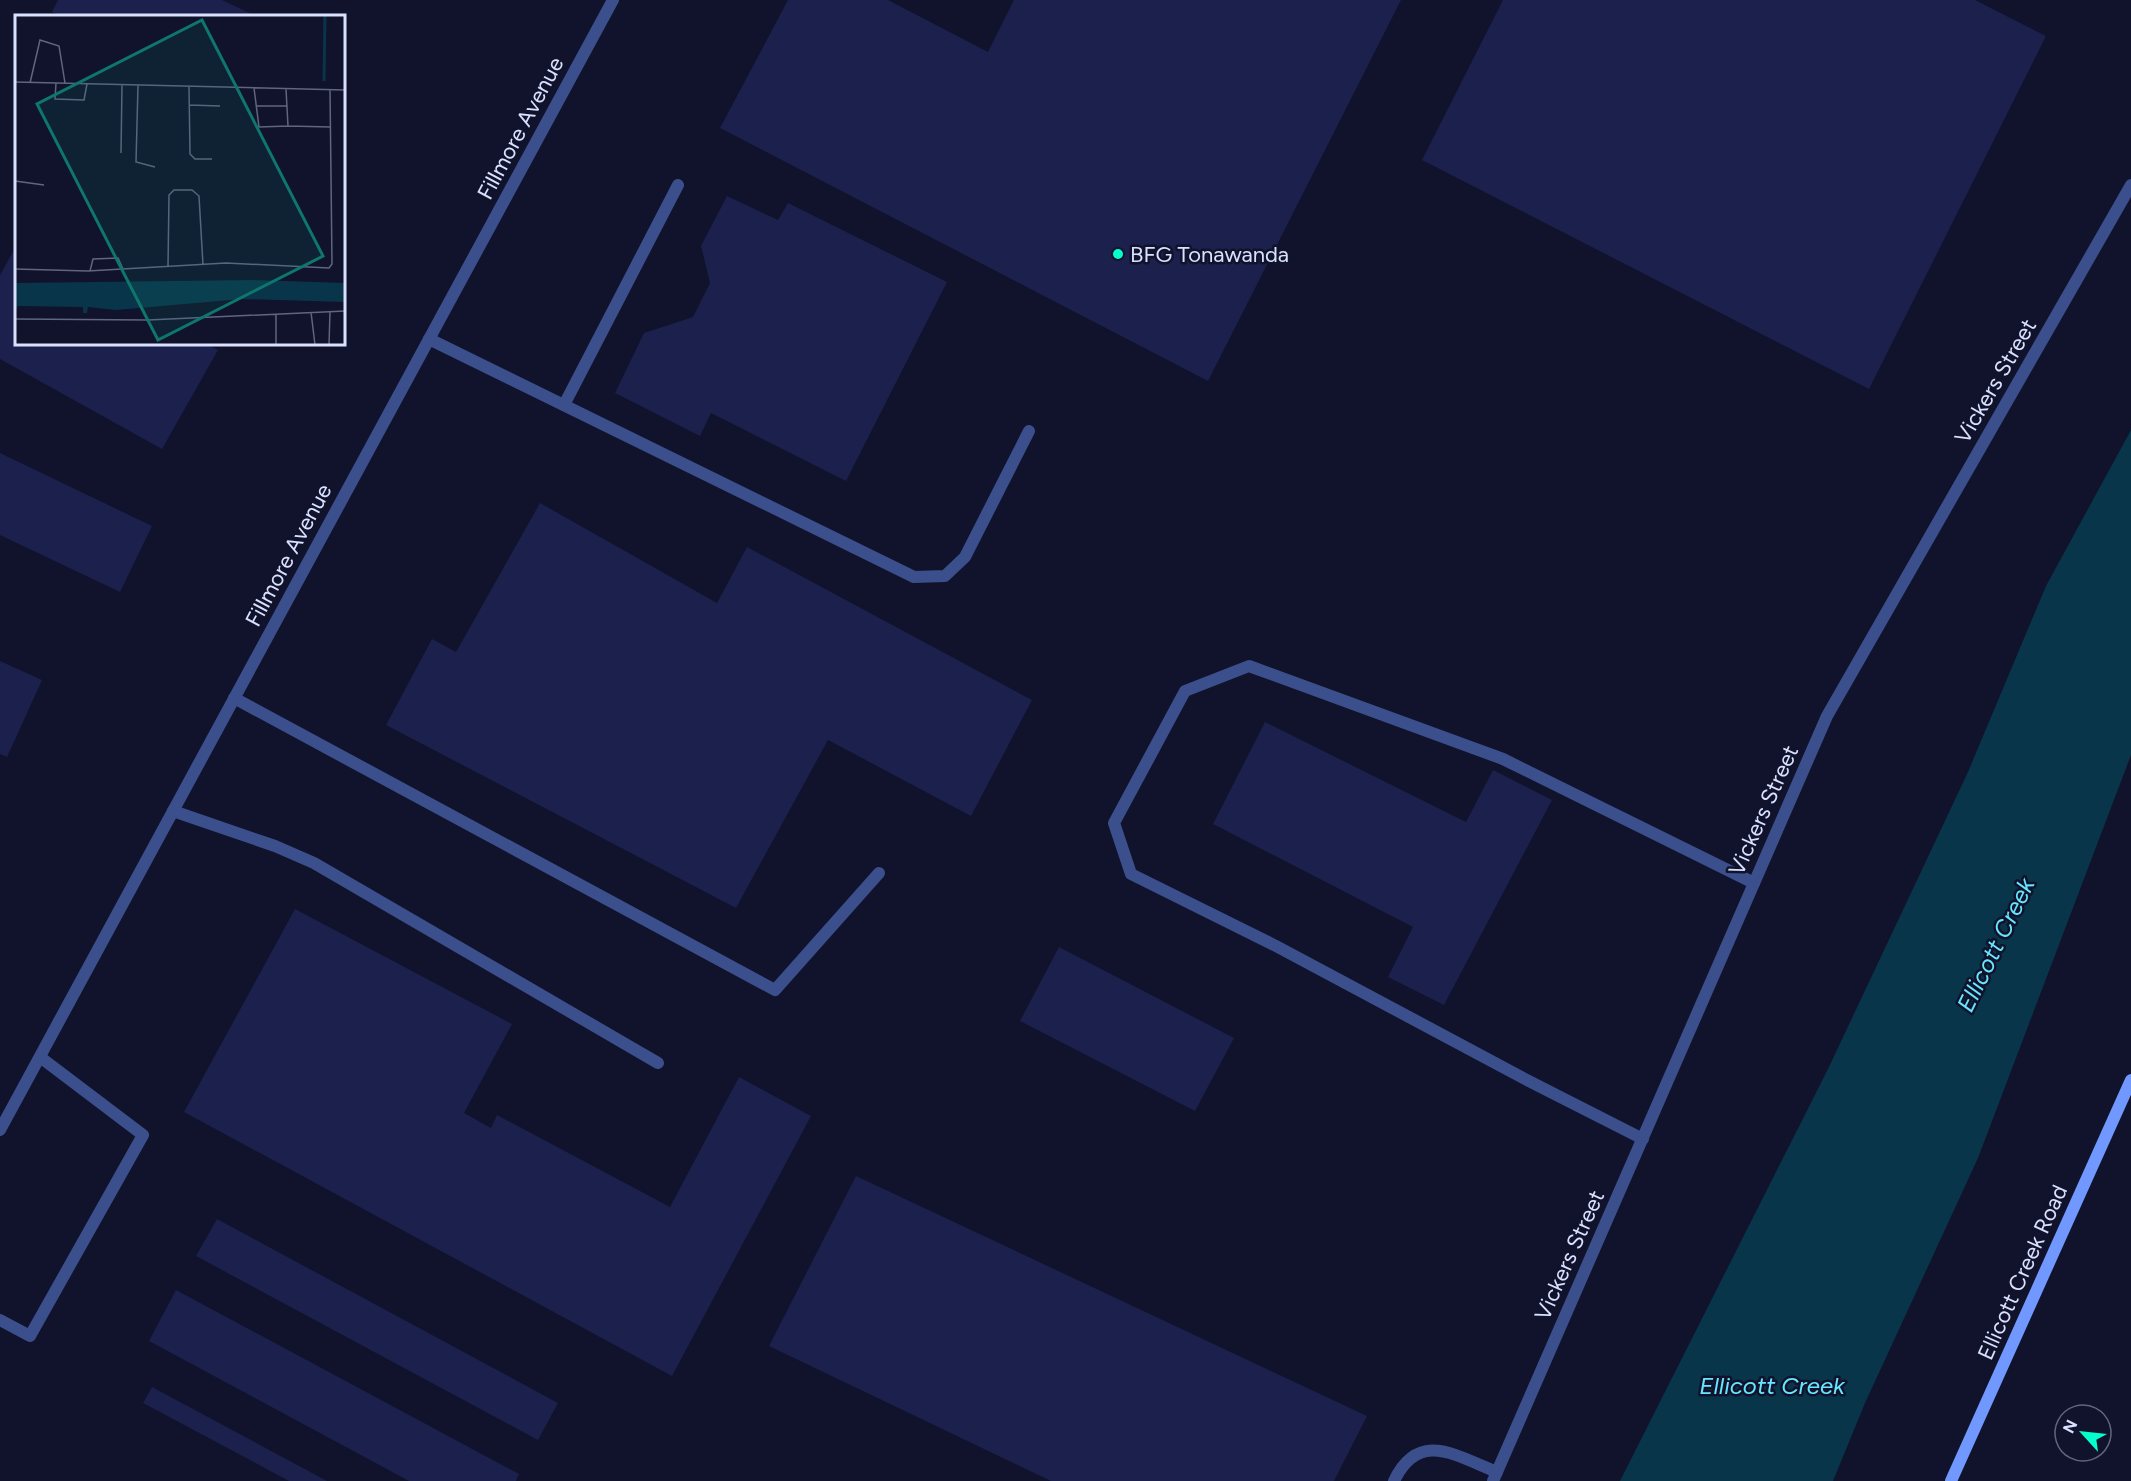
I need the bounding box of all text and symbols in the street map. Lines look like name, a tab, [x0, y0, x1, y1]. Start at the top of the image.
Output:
inset map	[15, 15, 345, 345]
street label: Fillmore Avenue	[472, 52, 569, 204]
place label: BFG Tonawanda	[1130, 241, 1289, 268]
marker: BFG Tonawanda	[1111, 247, 1125, 261]
street label: Vickers Street	[1949, 314, 2042, 448]
street label: Fillmore Avenue	[240, 479, 337, 631]
street label: Vickers Street	[1723, 741, 1804, 879]
water label: Ellicott Creek	[1951, 872, 2041, 1016]
street label: Ellicott Creek Road	[1972, 1181, 2073, 1364]
street label: Vickers Street	[1529, 1186, 1610, 1324]
water label: Ellicott Creek	[1699, 1371, 1846, 1400]
north arrow	[2053, 1403, 2113, 1463]
text: N	[2059, 1417, 2081, 1436]

